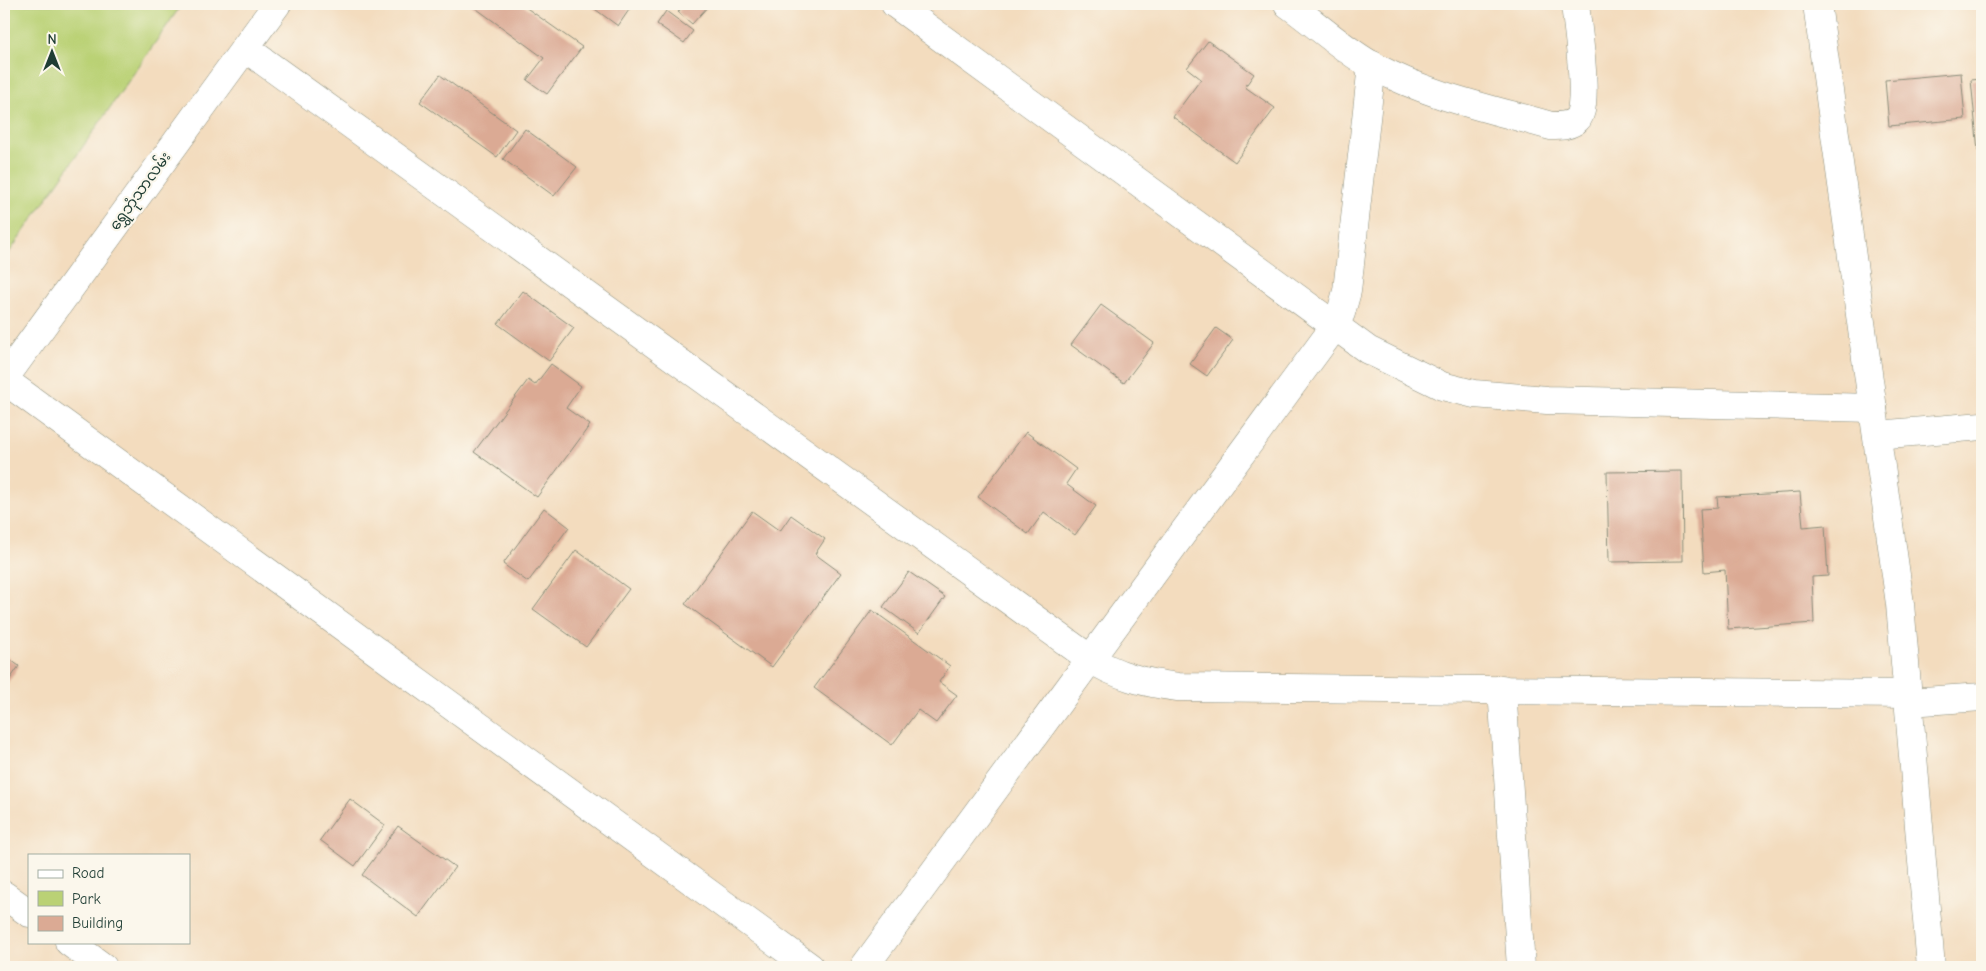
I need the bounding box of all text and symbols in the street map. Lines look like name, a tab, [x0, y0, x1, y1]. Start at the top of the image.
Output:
north arrow	[28, 28, 78, 78]
text: N	[47, 31, 57, 48]
street label: ရွှေဘုံသာလမ်း	[105, 148, 177, 235]
legend	[28, 854, 190, 944]
text: Road	[72, 864, 104, 882]
text: Park	[72, 890, 101, 908]
text: Building	[72, 914, 123, 932]

